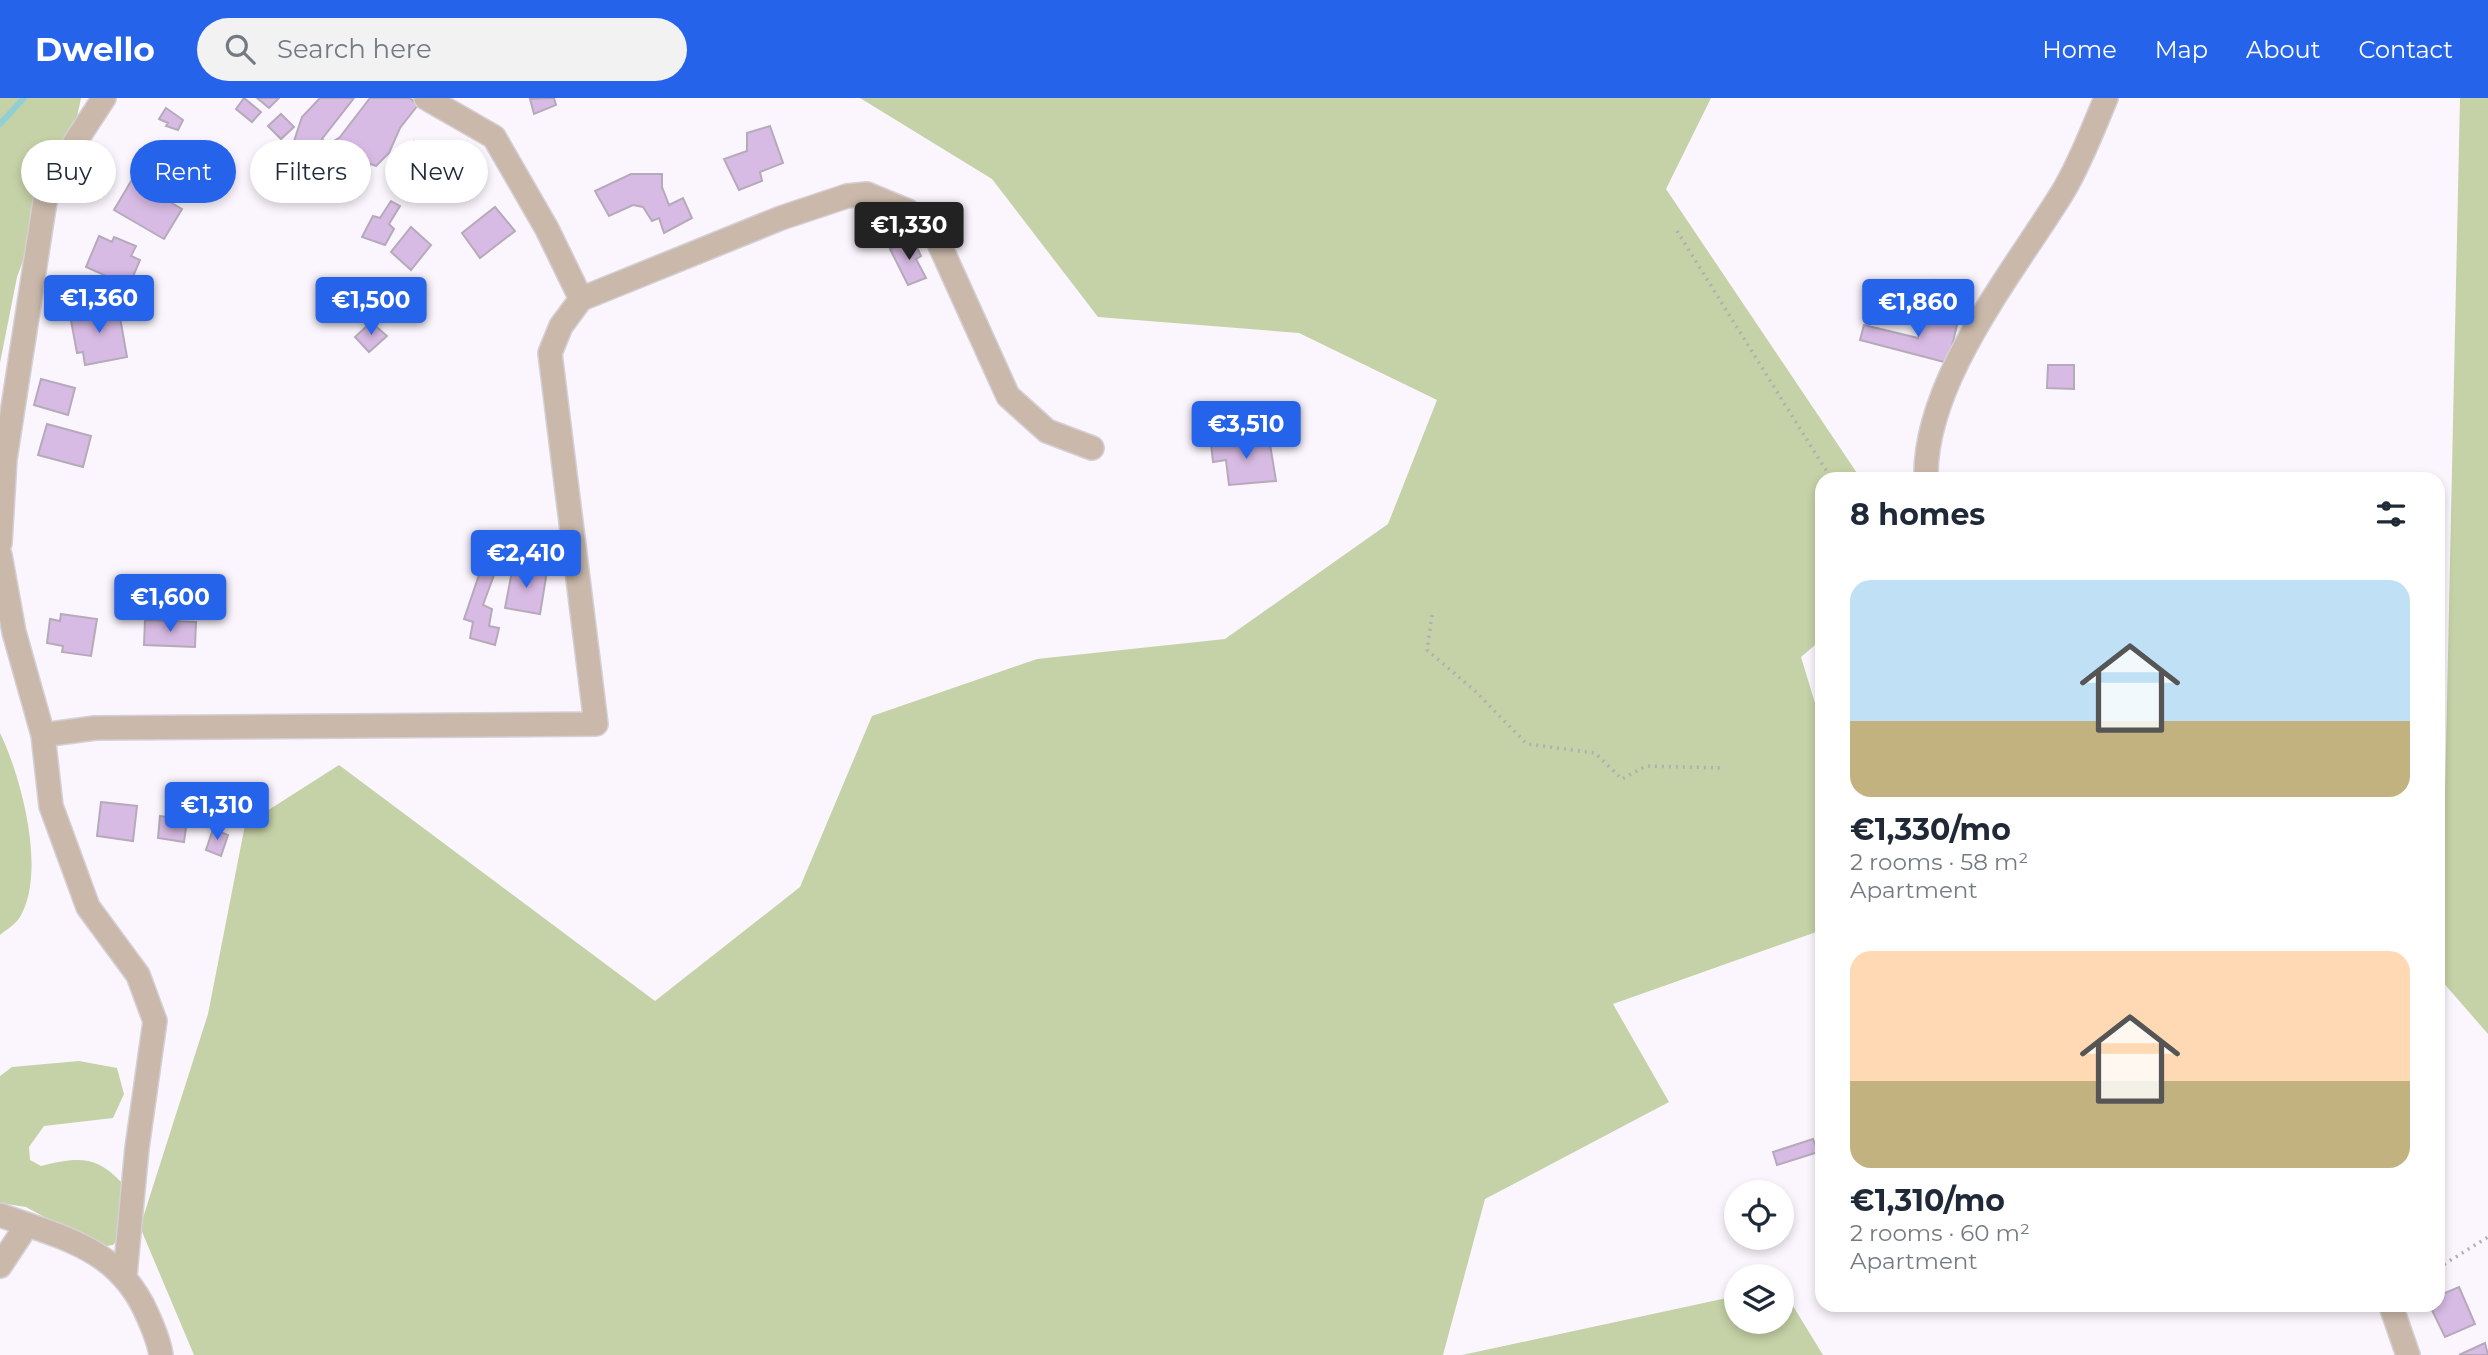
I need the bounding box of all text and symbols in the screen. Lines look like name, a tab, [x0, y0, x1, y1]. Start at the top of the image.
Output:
search box	[197, 18, 687, 81]
text: Dwello	[35, 29, 155, 69]
icon: search	[221, 30, 259, 68]
text: Search here	[277, 33, 432, 65]
text: Home	[2042, 35, 2117, 64]
text: Map	[2155, 35, 2208, 64]
text: About	[2246, 35, 2320, 64]
text: Contact	[2358, 35, 2453, 64]
chip: Buy	[21, 140, 116, 203]
chip: Rent	[130, 140, 236, 203]
chip: Filters	[250, 140, 371, 203]
chip: New	[385, 140, 488, 203]
pin: €1,330	[852, 202, 966, 262]
text: €1,330	[871, 211, 947, 239]
pin: €1,360	[42, 275, 156, 335]
pin: €1,500	[314, 278, 428, 337]
pin: €1,860	[1861, 280, 1975, 339]
text: €1,360	[60, 284, 138, 312]
text: €1,500	[332, 286, 410, 314]
text: €1,860	[1878, 288, 1958, 316]
pin: €3,510	[1189, 402, 1303, 461]
text: €3,510	[1208, 410, 1284, 438]
icon: filters	[2372, 495, 2410, 533]
text: 8 homes	[1850, 496, 1985, 533]
pin: €2,410	[469, 531, 583, 590]
text: €2,410	[487, 539, 565, 567]
pin: €1,600	[113, 574, 227, 634]
text: €1,600	[130, 583, 210, 611]
icon: home	[2067, 625, 2193, 751]
pin: €1,310	[160, 782, 274, 842]
text: €1,310	[181, 791, 253, 819]
text: €1,330/mo	[1850, 811, 2011, 848]
text: 2 rooms · 58 m²	[1850, 848, 2028, 876]
text: Apartment	[1850, 876, 1978, 904]
icon: home	[2067, 996, 2193, 1122]
map controls	[1724, 1180, 1794, 1334]
button: locate	[1724, 1180, 1794, 1250]
text: €1,310/mo	[1850, 1182, 2005, 1219]
text: 2 rooms · 60 m²	[1850, 1219, 2030, 1247]
text: Apartment	[1850, 1247, 1978, 1275]
button: layers	[1724, 1264, 1794, 1334]

